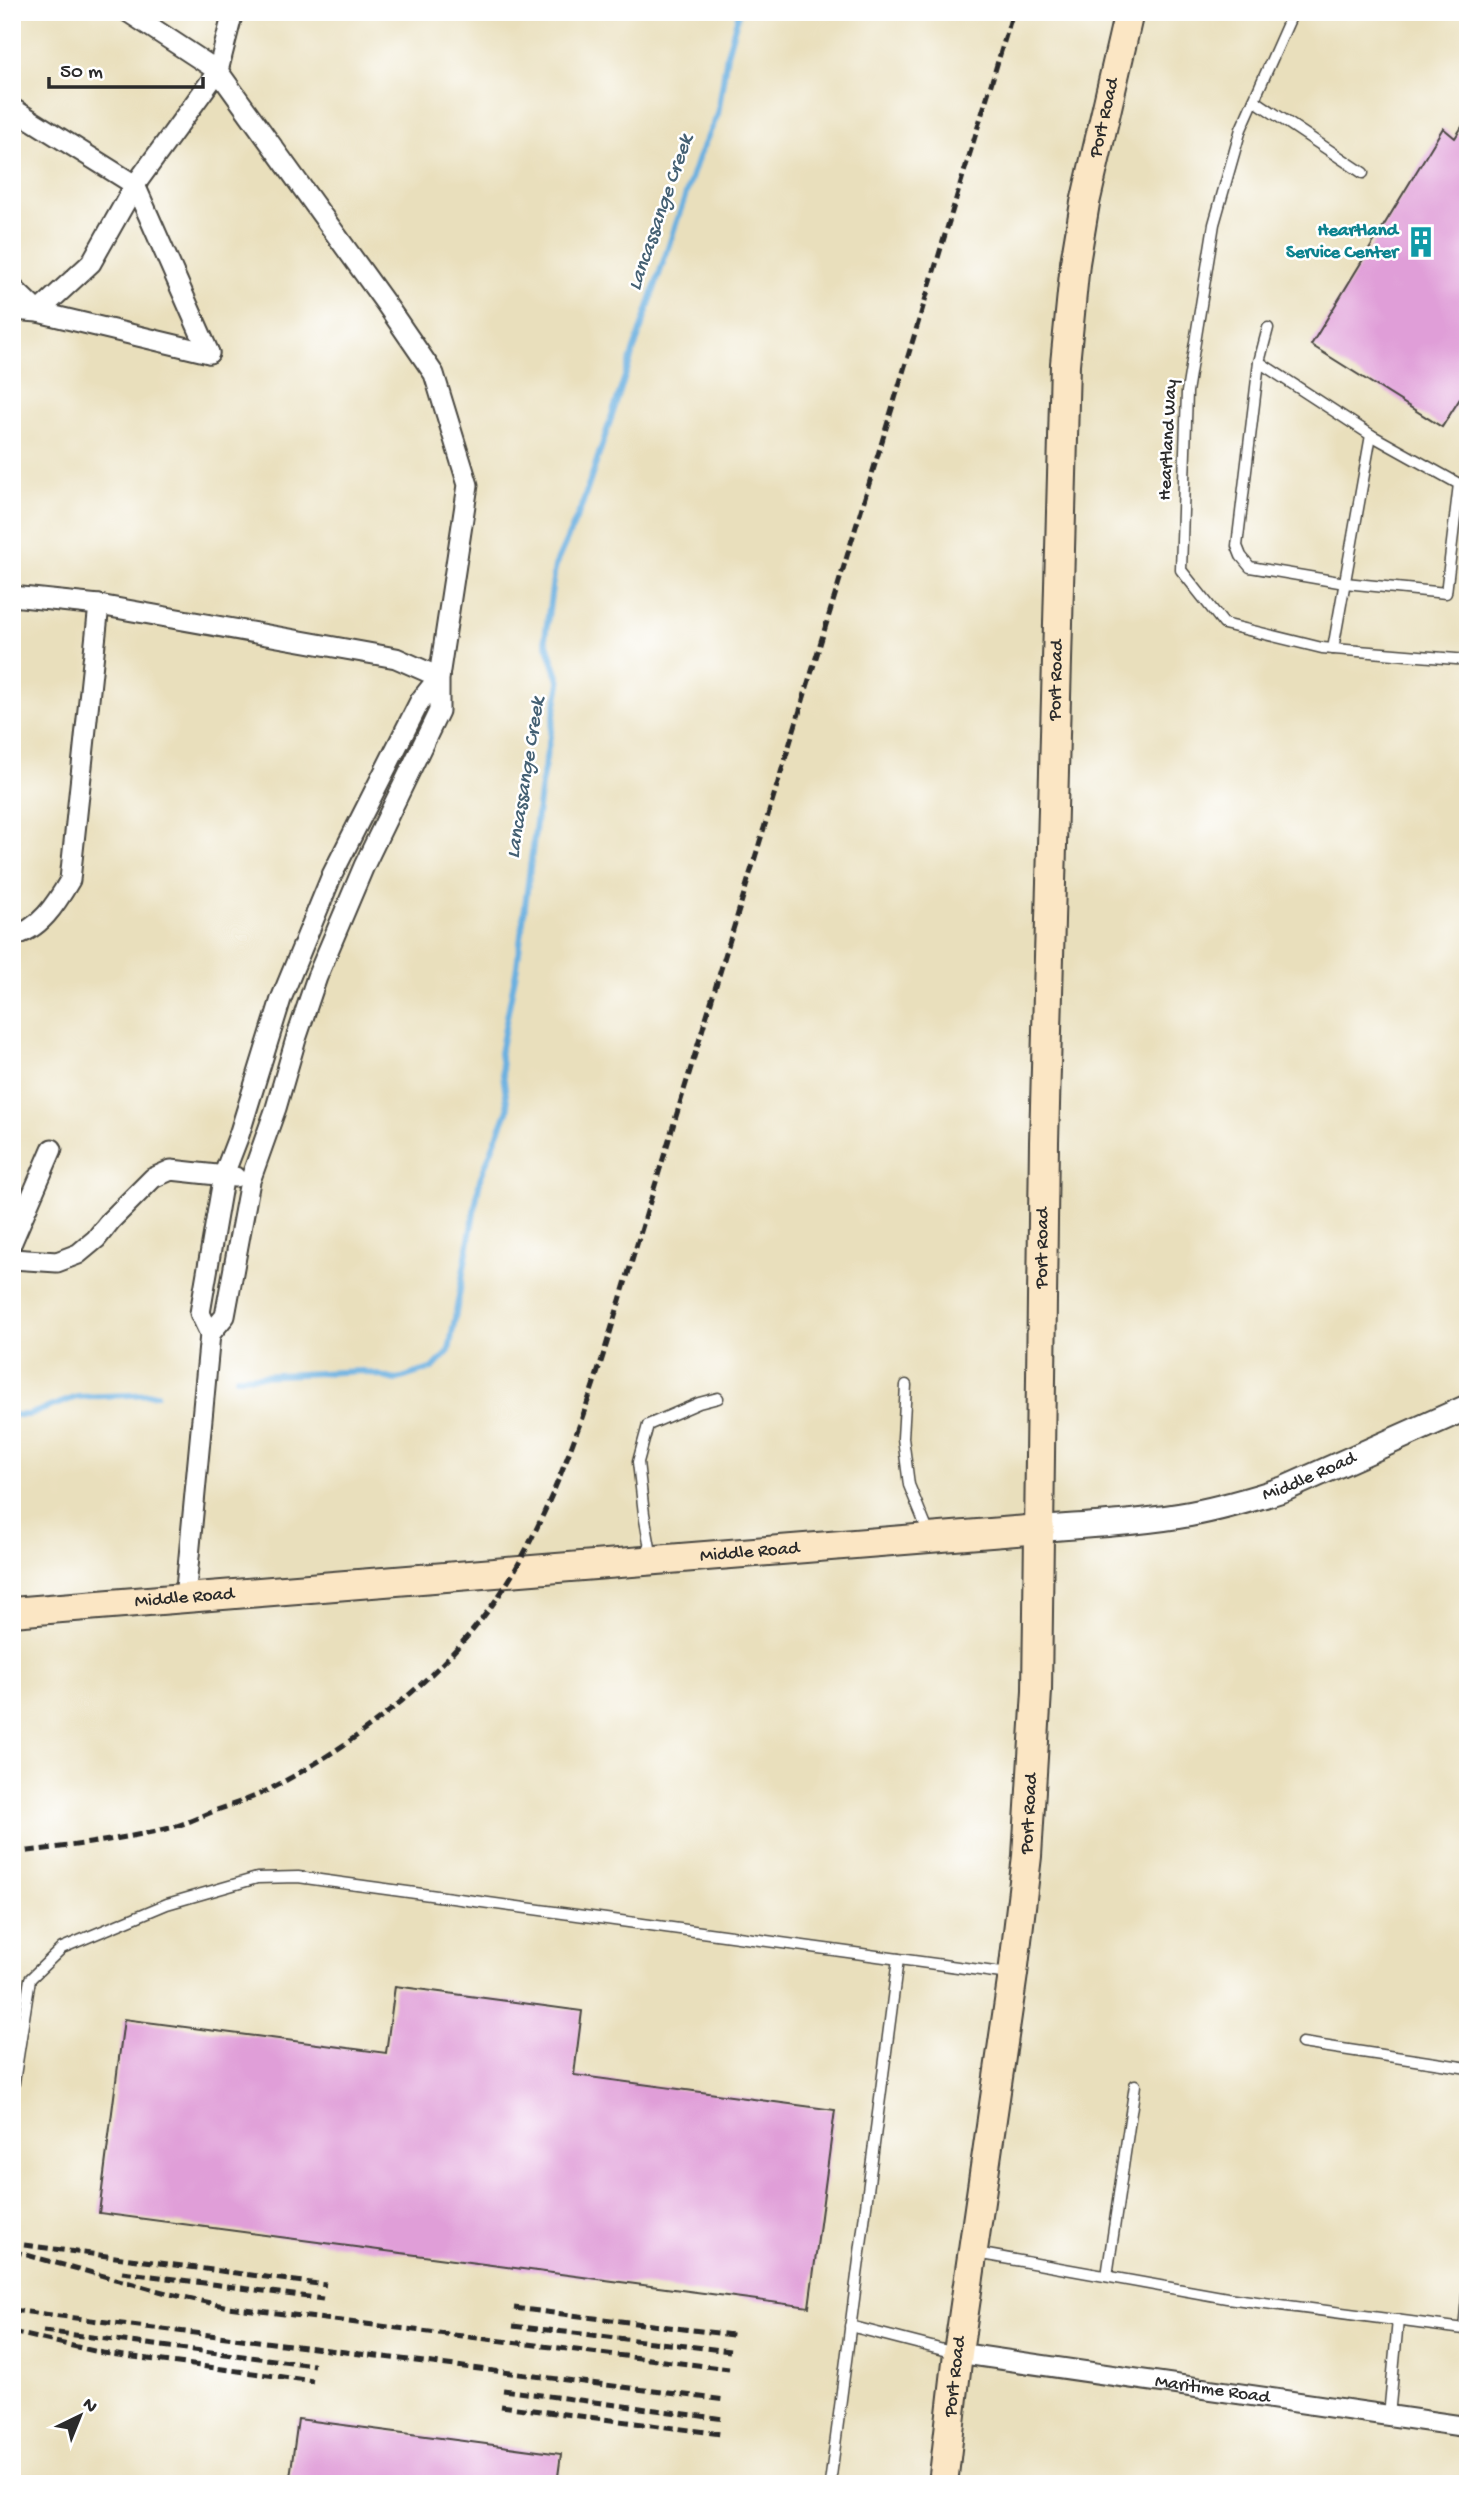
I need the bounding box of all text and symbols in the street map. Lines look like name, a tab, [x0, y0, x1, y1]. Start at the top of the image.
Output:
scale bar	[49, 46, 203, 90]
text: 50 m	[60, 61, 103, 86]
street label: Port Road	[1084, 74, 1125, 161]
water label: Lancassange Creek	[624, 129, 701, 294]
place label: Heartland Service Center	[1286, 220, 1400, 265]
building icon: Heartland Service Center	[1404, 225, 1438, 259]
street label: Heartland Way	[1154, 378, 1184, 501]
street label: Port Road	[1044, 638, 1069, 722]
water label: Lancassange Creek	[502, 693, 552, 860]
street label: Port Road	[1031, 1206, 1055, 1290]
street label: Middle Road	[1260, 1446, 1361, 1507]
street label: Middle Road	[699, 1537, 802, 1568]
street label: Middle Road	[134, 1582, 237, 1614]
street label: Port Road	[1016, 1771, 1044, 1856]
street label: Port Road	[939, 2333, 972, 2419]
street label: Maritime Road	[1153, 2370, 1273, 2410]
north arrow	[46, 2380, 116, 2450]
text: N	[77, 2393, 102, 2419]

